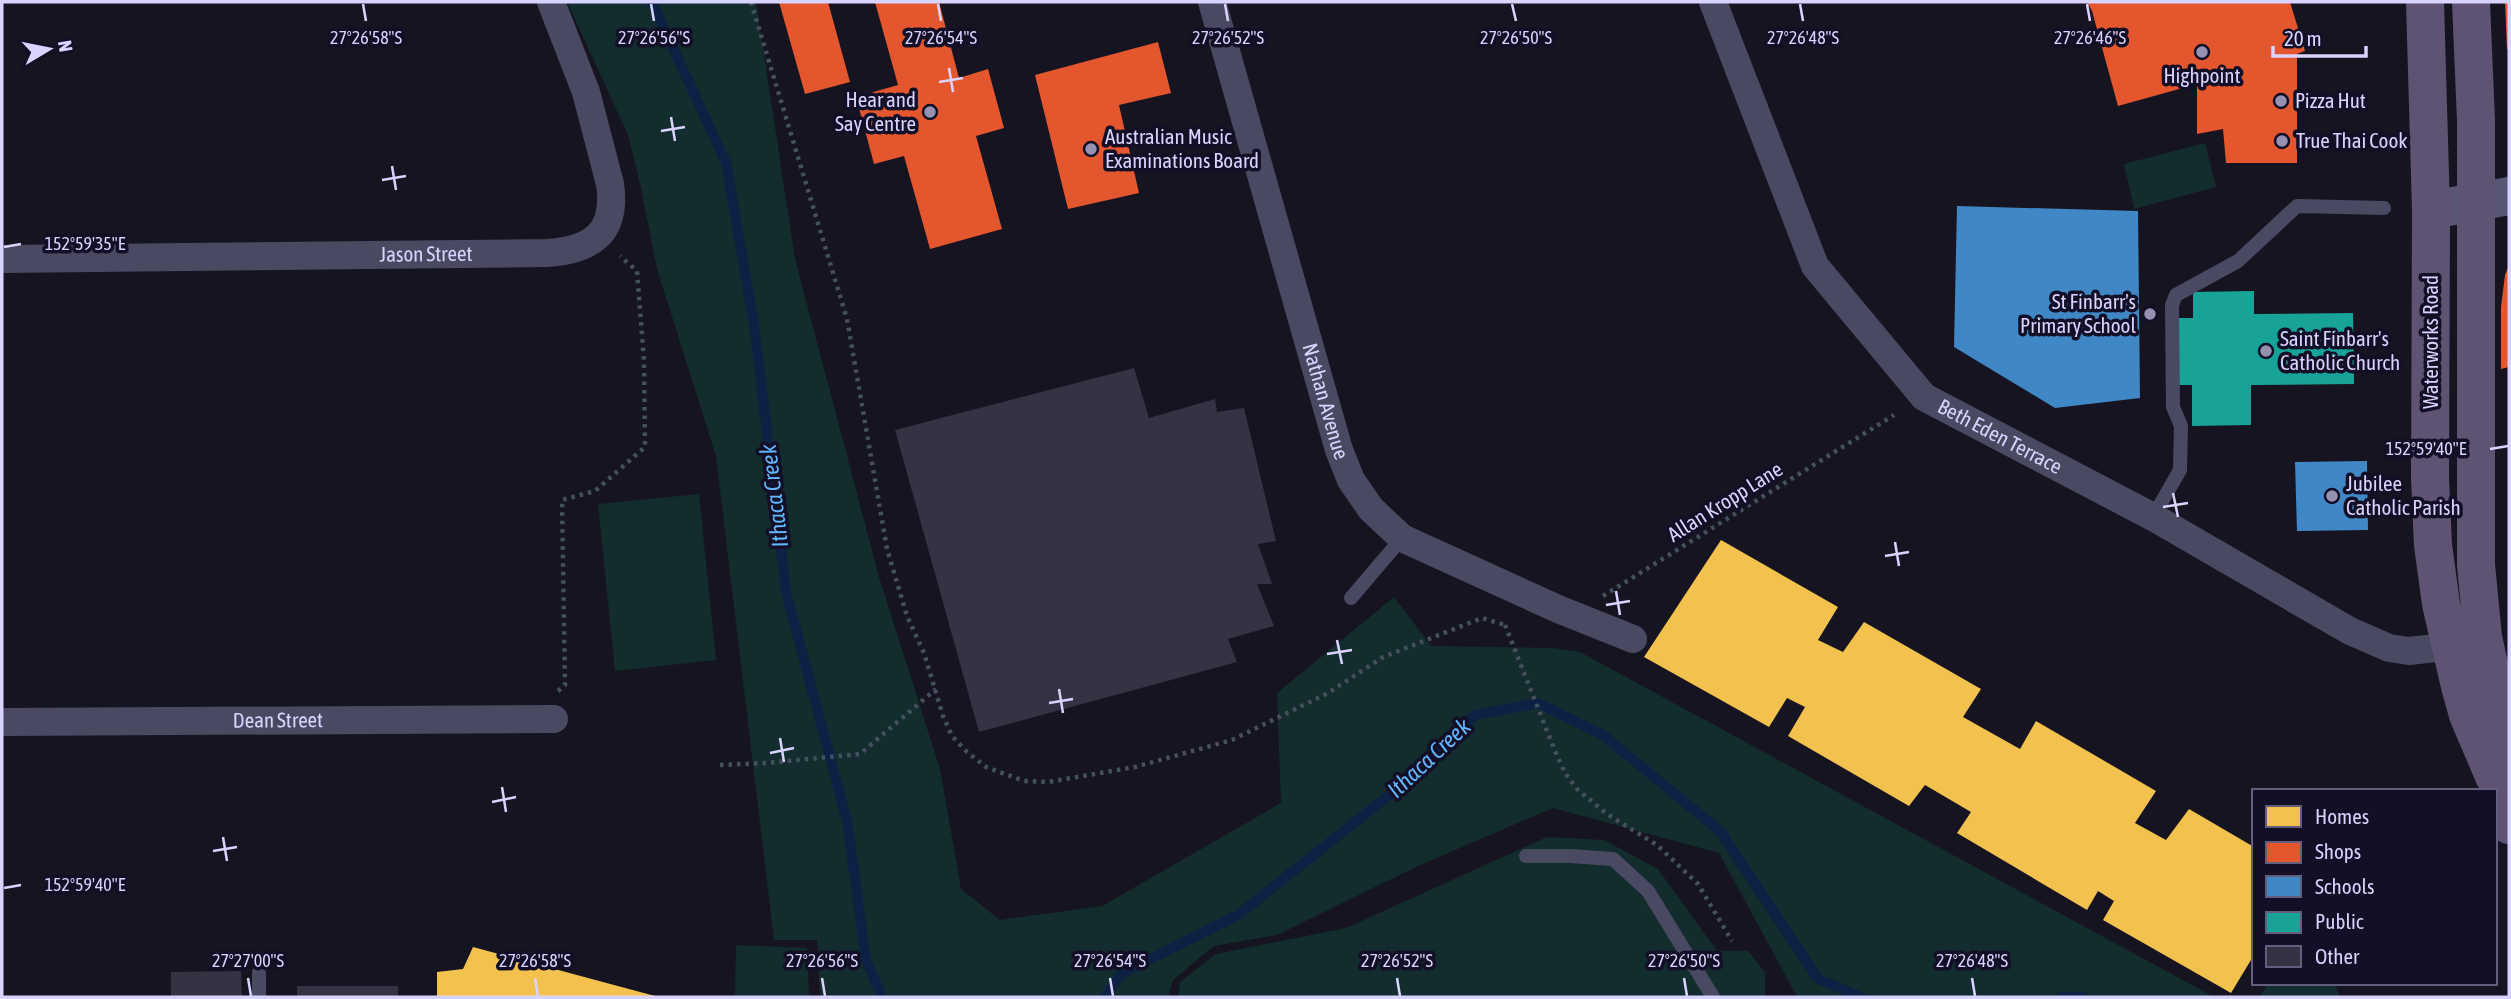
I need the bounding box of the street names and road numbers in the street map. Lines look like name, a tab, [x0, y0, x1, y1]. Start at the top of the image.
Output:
street label: Jason Street	[379, 241, 473, 266]
street label: Waterworks Road	[2418, 275, 2442, 409]
street label: Nathan Avenue	[1298, 340, 1354, 463]
street label: Beth Eden Terrace	[1934, 393, 2066, 478]
street label: Allan Kropp Lane	[1663, 456, 1786, 546]
street label: Dean Street	[233, 707, 323, 732]

